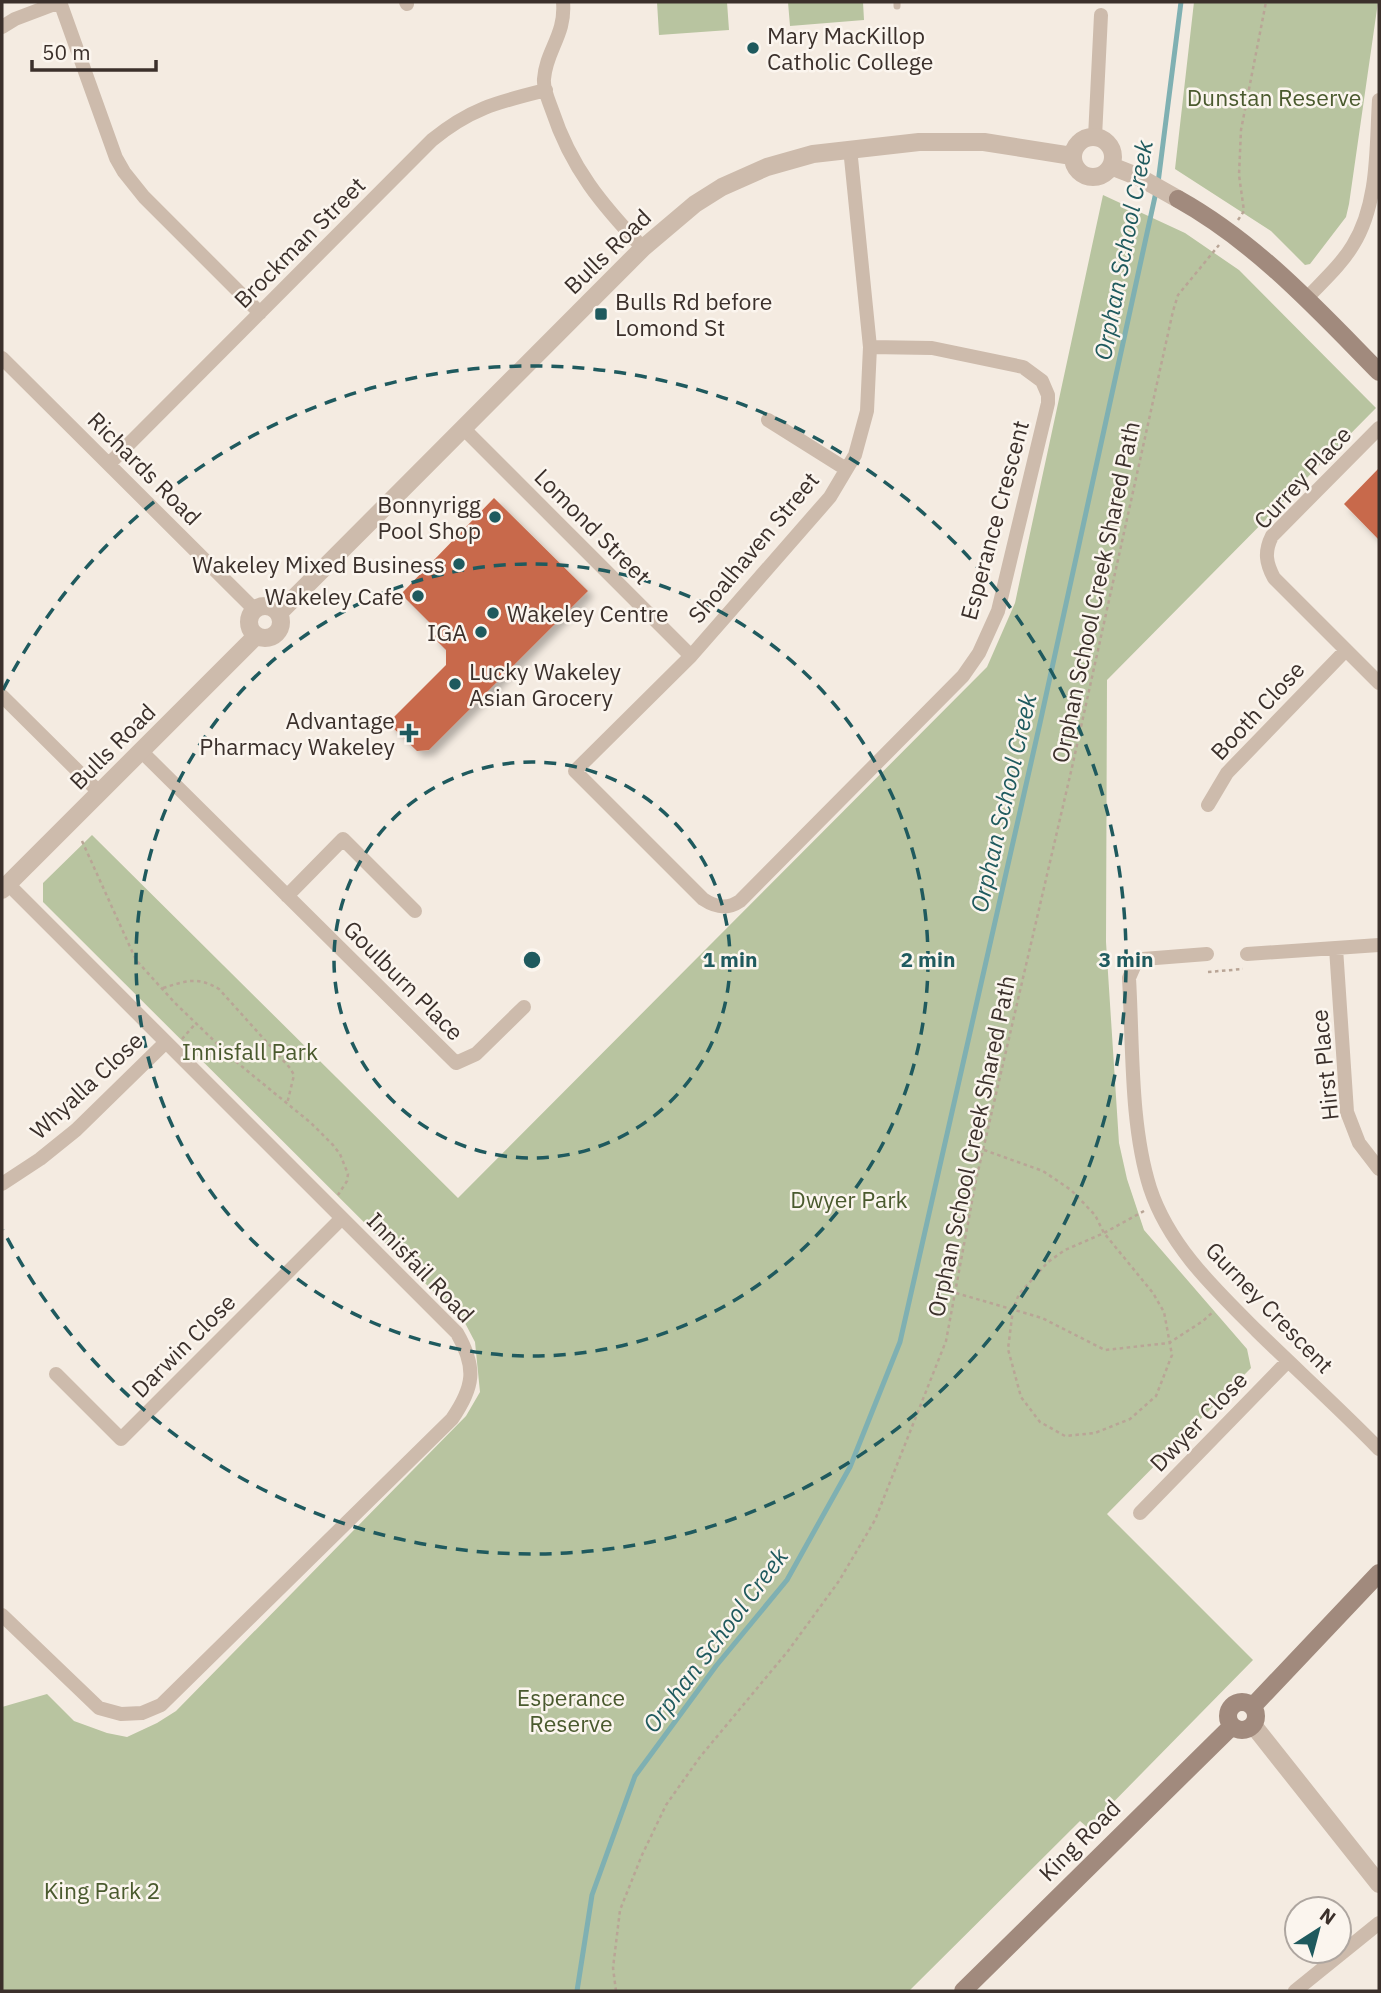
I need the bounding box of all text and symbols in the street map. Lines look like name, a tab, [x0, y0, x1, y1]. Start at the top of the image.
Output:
place label: Mary MacKillop Catholic College	[767, 20, 933, 76]
scale bar	[32, 28, 156, 72]
text: 50 m	[42, 38, 91, 66]
marker: Mary MacKillop Catholic College	[745, 40, 761, 56]
park label: Dunstan Reserve	[1187, 82, 1361, 112]
water label: Orphan School Creek	[1086, 137, 1160, 363]
street label: Brockman Street	[227, 170, 371, 314]
street label: Bulls Road	[557, 202, 657, 300]
place label: Bulls Rd before Lomond St	[615, 286, 772, 342]
marker: Bulls Rd before Lomond St	[593, 306, 609, 322]
street label: Richards Road	[82, 405, 208, 531]
street label: Esperance Crescent	[953, 417, 1035, 623]
street label: Orphan School Creek Shared Path	[1044, 419, 1146, 765]
street label: Currey Place	[1247, 419, 1357, 535]
street label: Lomond Street	[529, 462, 657, 590]
street label: Shoalhaven Street	[681, 465, 825, 629]
place label: Bonnyrigg Pool Shop	[377, 489, 481, 545]
marker: Bonnyrigg Pool Shop	[487, 509, 503, 525]
place label: Wakeley Mixed Business	[192, 549, 445, 579]
marker: Wakeley Mixed Business	[451, 556, 467, 572]
place label: Wakeley Cafe	[265, 581, 404, 611]
marker: Wakeley Cafe	[410, 588, 426, 604]
place label: Wakeley Centre	[507, 598, 669, 628]
marker: Wakeley Centre	[485, 605, 501, 621]
place label: IGA	[427, 617, 467, 647]
marker: IGA	[473, 624, 489, 640]
street label: Booth Close	[1204, 654, 1310, 766]
place label: Lucky Wakeley Asian Grocery	[469, 656, 622, 712]
marker: Lucky Wakeley Asian Grocery	[447, 676, 463, 692]
water label: Orphan School Creek	[962, 690, 1044, 915]
street label: Bulls Road	[63, 697, 161, 795]
place label: Advantage Pharmacy Wakeley	[199, 705, 396, 761]
marker: Advantage Pharmacy Wakeley	[401, 725, 417, 741]
street label: Goulburn Place	[338, 914, 470, 1046]
text: 1 min	[703, 945, 757, 973]
text: 2 min	[901, 945, 955, 973]
text: 3 min	[1099, 945, 1153, 973]
centre of rings	[520, 948, 544, 972]
street label: Orphan School Creek Shared Path	[920, 973, 1022, 1319]
street label: Hirst Place	[1303, 1008, 1345, 1122]
street label: Whyalla Close	[23, 1025, 149, 1145]
park label: Innisfall Park	[182, 1036, 318, 1066]
park label: Dwyer Park	[790, 1184, 908, 1214]
street label: Innisfail Road	[361, 1205, 481, 1329]
street label: Gurney Crescent	[1200, 1235, 1340, 1379]
street label: Darwin Close	[125, 1287, 241, 1403]
street label: Dwyer Close	[1143, 1364, 1253, 1478]
water label: Orphan School Creek	[635, 1541, 795, 1739]
park label: Esperance Reserve	[517, 1682, 625, 1738]
street label: King Road	[1032, 1793, 1126, 1887]
park label: King Park 2	[44, 1875, 160, 1905]
north arrow	[1283, 1895, 1353, 1965]
text: N	[1315, 1902, 1341, 1930]

